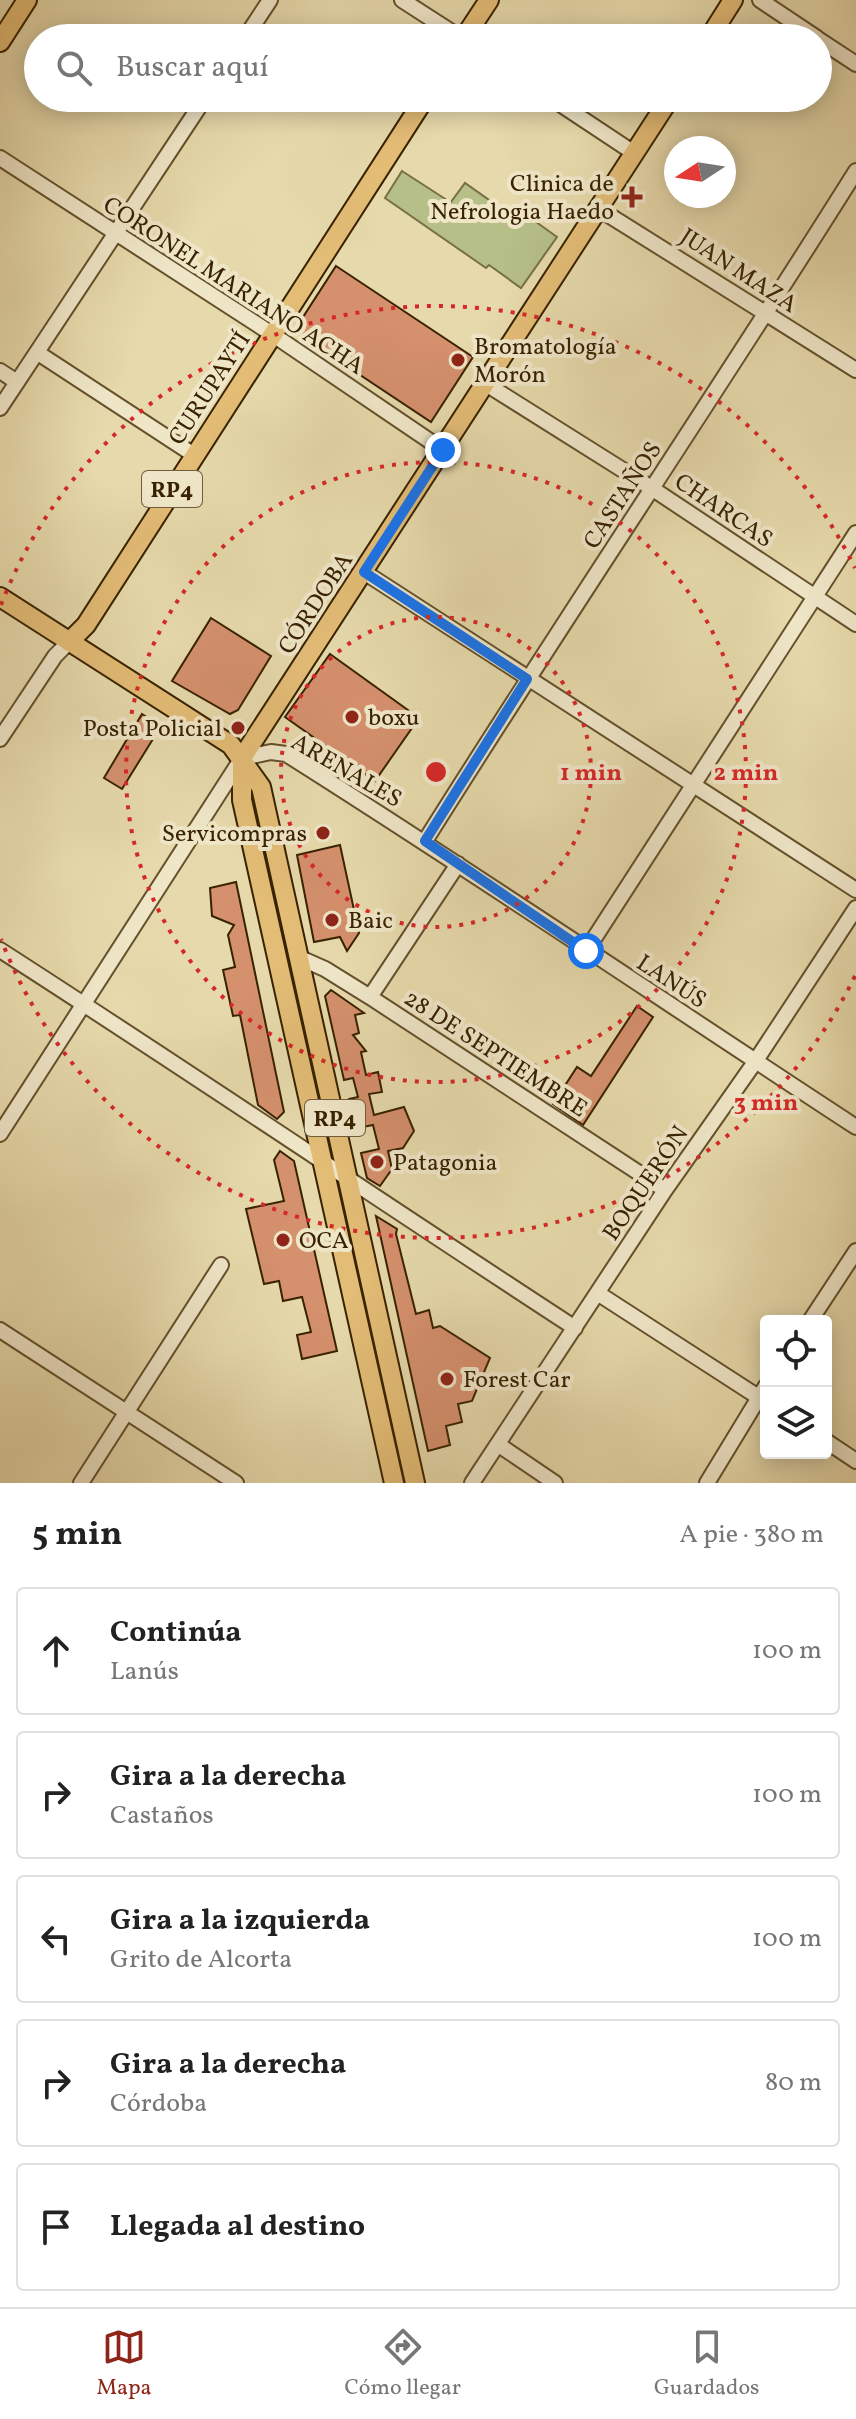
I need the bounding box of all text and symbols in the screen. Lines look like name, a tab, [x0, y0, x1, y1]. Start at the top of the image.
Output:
search box	[24, 24, 832, 112]
icon: search	[52, 46, 96, 90]
text: Buscar aquí	[116, 47, 269, 89]
north arrow	[664, 136, 736, 208]
place label: Clinica de Nefrologia Haedo	[430, 168, 614, 230]
marker: Clinica de Nefrologia Haedo	[621, 186, 643, 208]
street label: CORONEL MARIANO ACHA	[96, 189, 370, 384]
street label: JUAN MAZA	[672, 221, 803, 322]
street label: CURUPAYTÍ	[161, 326, 260, 453]
place label: Bromatología Morón	[474, 331, 617, 393]
marker: Bromatología Morón	[449, 351, 467, 369]
route end	[425, 432, 461, 468]
street label: CASTAÑOS	[576, 436, 671, 557]
street label: CHARCAS	[667, 466, 779, 557]
road number: RP4	[142, 471, 202, 507]
street label: CÓRDOBA	[271, 546, 362, 662]
place label: boxu	[368, 702, 419, 736]
marker: boxu	[343, 708, 361, 726]
place label: Posta Policial	[83, 713, 222, 747]
marker: Posta Policial	[229, 719, 247, 737]
street label: ARENALES	[284, 726, 408, 817]
text: 1 min	[560, 757, 622, 791]
text: 2 min	[714, 757, 779, 791]
centre of rings	[422, 758, 450, 786]
place label: Servicompras	[162, 818, 307, 852]
marker: Servicompras	[314, 824, 332, 842]
place label: Baic	[348, 905, 393, 939]
marker: Baic	[323, 911, 341, 929]
route start	[568, 933, 604, 969]
street label: LANÚS	[629, 947, 713, 1018]
street label: 28 DE SEPTIEMBRE	[396, 982, 593, 1127]
text: 3 min	[734, 1087, 798, 1121]
road number: RP4	[305, 1100, 365, 1136]
street label: BOQUERÓN	[596, 1120, 698, 1249]
place label: Patagonia	[393, 1147, 497, 1181]
marker: Patagonia	[368, 1153, 386, 1171]
place label: OCA	[299, 1225, 349, 1259]
marker: OCA	[274, 1231, 292, 1249]
map controls	[760, 1315, 832, 1459]
button: locate	[760, 1315, 832, 1387]
place label: Forest Car	[463, 1364, 571, 1398]
marker: Forest Car	[438, 1370, 456, 1388]
button: layers	[760, 1387, 832, 1459]
text: 5 min	[32, 1512, 122, 1559]
text: A pie · 380 m	[680, 1517, 824, 1553]
text: Continúa	[110, 1612, 242, 1654]
icon: ahead	[34, 1629, 78, 1673]
text: 100 m	[752, 1633, 822, 1669]
text: Lanús	[110, 1654, 179, 1690]
text: Gira a la derecha	[110, 1756, 346, 1798]
icon: right	[34, 1773, 78, 1817]
text: 100 m	[752, 1777, 822, 1813]
text: Castaños	[110, 1798, 214, 1834]
text: Gira a la izquierda	[110, 1900, 370, 1942]
icon: left	[34, 1917, 78, 1961]
text: 100 m	[752, 1921, 822, 1957]
text: Grito de Alcorta	[110, 1942, 292, 1978]
text: Gira a la derecha	[110, 2044, 346, 2086]
icon: right	[34, 2061, 78, 2105]
text: 80 m	[765, 2065, 822, 2101]
text: Córdoba	[110, 2086, 207, 2122]
icon: arrive	[34, 2205, 78, 2249]
text: Llegada al destino	[110, 2206, 365, 2248]
tab: Mapa	[96, 2325, 151, 2404]
tab: Cómo llegar	[344, 2325, 461, 2404]
tab: Guardados	[654, 2325, 760, 2404]

